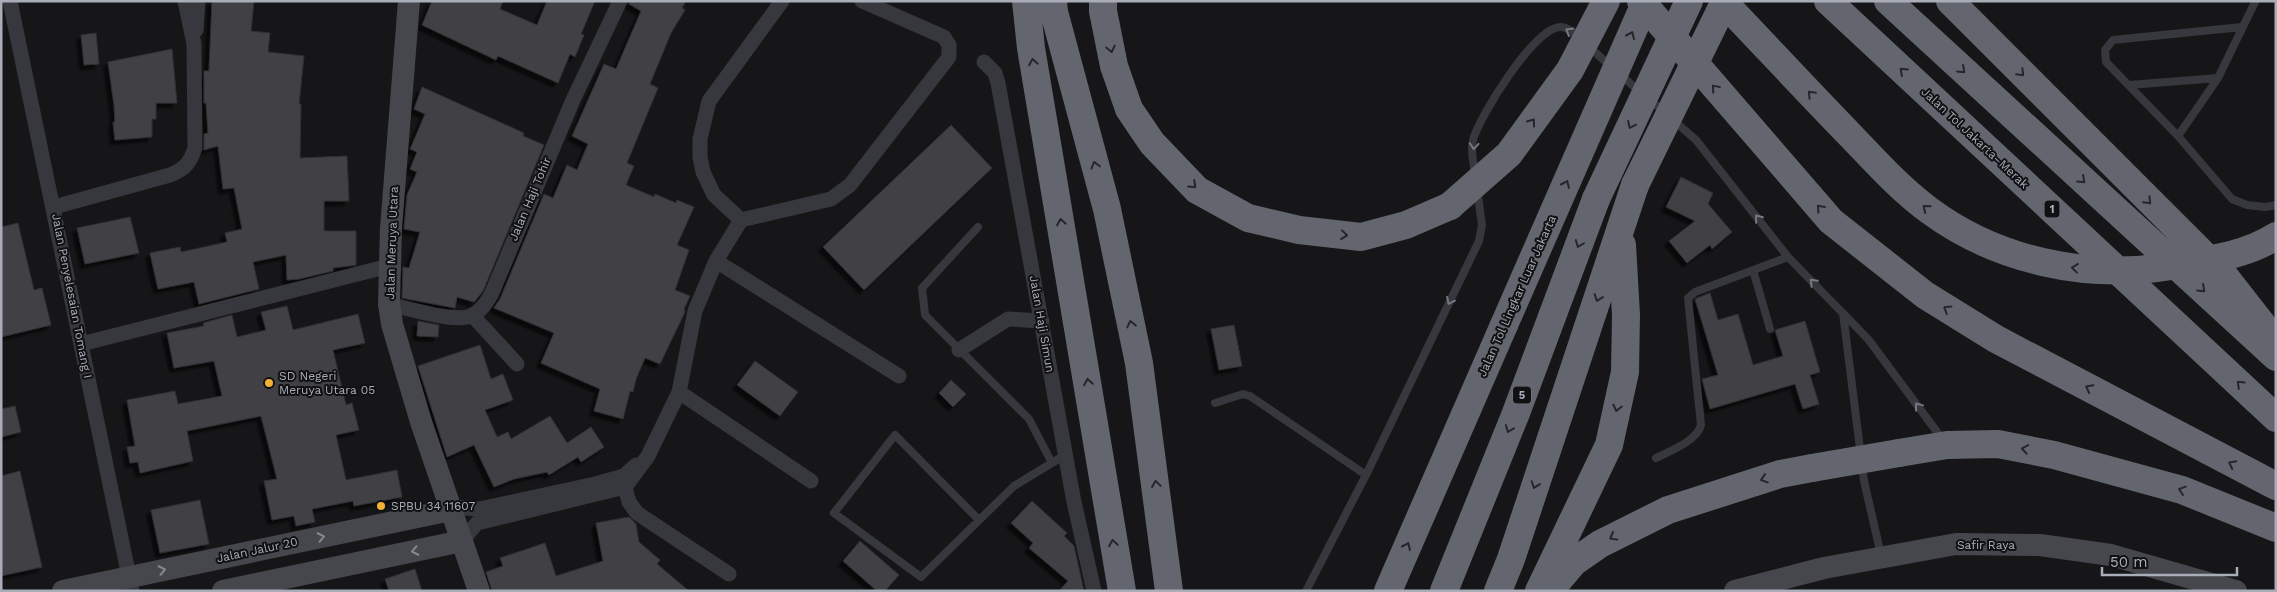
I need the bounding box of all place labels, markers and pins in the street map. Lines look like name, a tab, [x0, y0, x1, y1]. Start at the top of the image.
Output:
place label: SD Negeri Meruya Utara 05	[279, 369, 375, 397]
marker: SD Negeri Meruya Utara 05	[263, 377, 275, 389]
place label: SPBU 34 11607	[391, 499, 475, 513]
marker: SPBU 34 11607	[375, 500, 387, 512]

